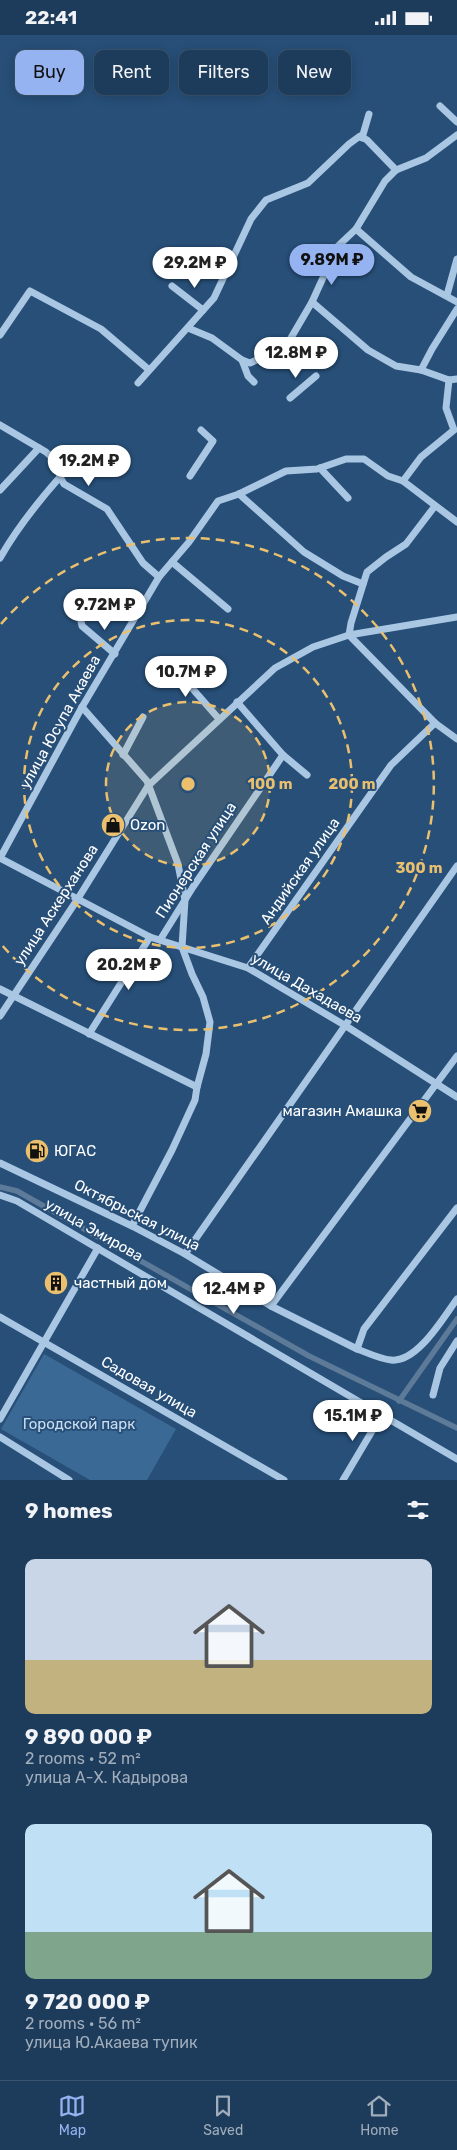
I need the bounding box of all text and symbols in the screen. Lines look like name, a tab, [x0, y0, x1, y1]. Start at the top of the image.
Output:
text: 22:41	[25, 6, 77, 29]
chip: Buy	[15, 50, 84, 95]
chip: Rent	[94, 50, 169, 95]
chip: Filters	[179, 50, 268, 95]
chip: New	[278, 50, 351, 95]
pin: 9.89M ₽	[286, 243, 378, 286]
pin: 29.2M ₽	[149, 247, 241, 289]
text: 9.89M ₽	[300, 250, 364, 269]
text: 29.2M ₽	[164, 253, 226, 272]
pin: 12.8M ₽	[250, 337, 342, 379]
text: 12.8M ₽	[265, 343, 327, 362]
pin: 19.2M ₽	[43, 445, 135, 487]
text: 19.2M ₽	[59, 451, 119, 470]
pin: 9.72M ₽	[59, 589, 151, 631]
text: 9.72M ₽	[74, 595, 136, 614]
street label: улица Юсупа Акаева	[16, 652, 104, 792]
pin: 10.7M ₽	[140, 655, 232, 698]
text: 10.7M ₽	[156, 662, 216, 681]
centre of rings	[179, 775, 197, 793]
text: 100 m	[248, 775, 292, 793]
text: 200 m	[328, 775, 376, 793]
street label: Пионерская улица	[152, 799, 240, 921]
shop icon: Ozon	[100, 812, 126, 838]
street label: Андийская улица	[256, 814, 344, 928]
place label: Ozon	[130, 816, 165, 834]
street label: улица Аскерханова	[10, 841, 102, 969]
text: 300 m	[395, 859, 443, 877]
pin: 20.2M ₽	[83, 949, 175, 991]
street label: улица Дахадаева	[249, 949, 365, 1027]
text: 20.2M ₽	[97, 955, 161, 974]
supermarket icon: магазин Амашка	[407, 1098, 433, 1124]
place label: магазин Амашка	[282, 1102, 402, 1120]
fuel station icon: ЮГАС	[24, 1138, 50, 1164]
place label: ЮГАС	[54, 1142, 96, 1160]
street label: Октябрьская улица	[71, 1175, 203, 1255]
street label: улица Эмирова	[42, 1195, 146, 1265]
building icon: частный дом	[43, 1270, 69, 1296]
pin: 12.4M ₽	[188, 1273, 280, 1315]
place label: частный дом	[74, 1274, 167, 1292]
text: 12.4M ₽	[203, 1279, 265, 1298]
street label: Садовая улица	[98, 1352, 200, 1422]
pin: 15.1M ₽	[307, 1399, 399, 1442]
text: 15.1M ₽	[324, 1406, 382, 1425]
park label: Городской парк	[23, 1415, 135, 1433]
icon: filters	[404, 1496, 432, 1524]
text: 9 homes	[25, 1498, 113, 1523]
icon: home	[184, 1591, 274, 1681]
text: 9 890 000 ₽	[25, 1724, 152, 1749]
text: 2 rooms · 52 m²	[25, 1749, 141, 1768]
text: улица А-Х. Кадырова	[25, 1768, 188, 1787]
icon: home	[184, 1856, 274, 1946]
text: 9 720 000 ₽	[25, 1989, 150, 2014]
text: 2 rooms · 56 m²	[25, 2014, 141, 2033]
text: улица Ю.Акаева тупик	[25, 2033, 198, 2052]
tab: Map	[58, 2092, 86, 2139]
tab: Saved	[203, 2092, 243, 2139]
tab: Home	[360, 2092, 399, 2139]

